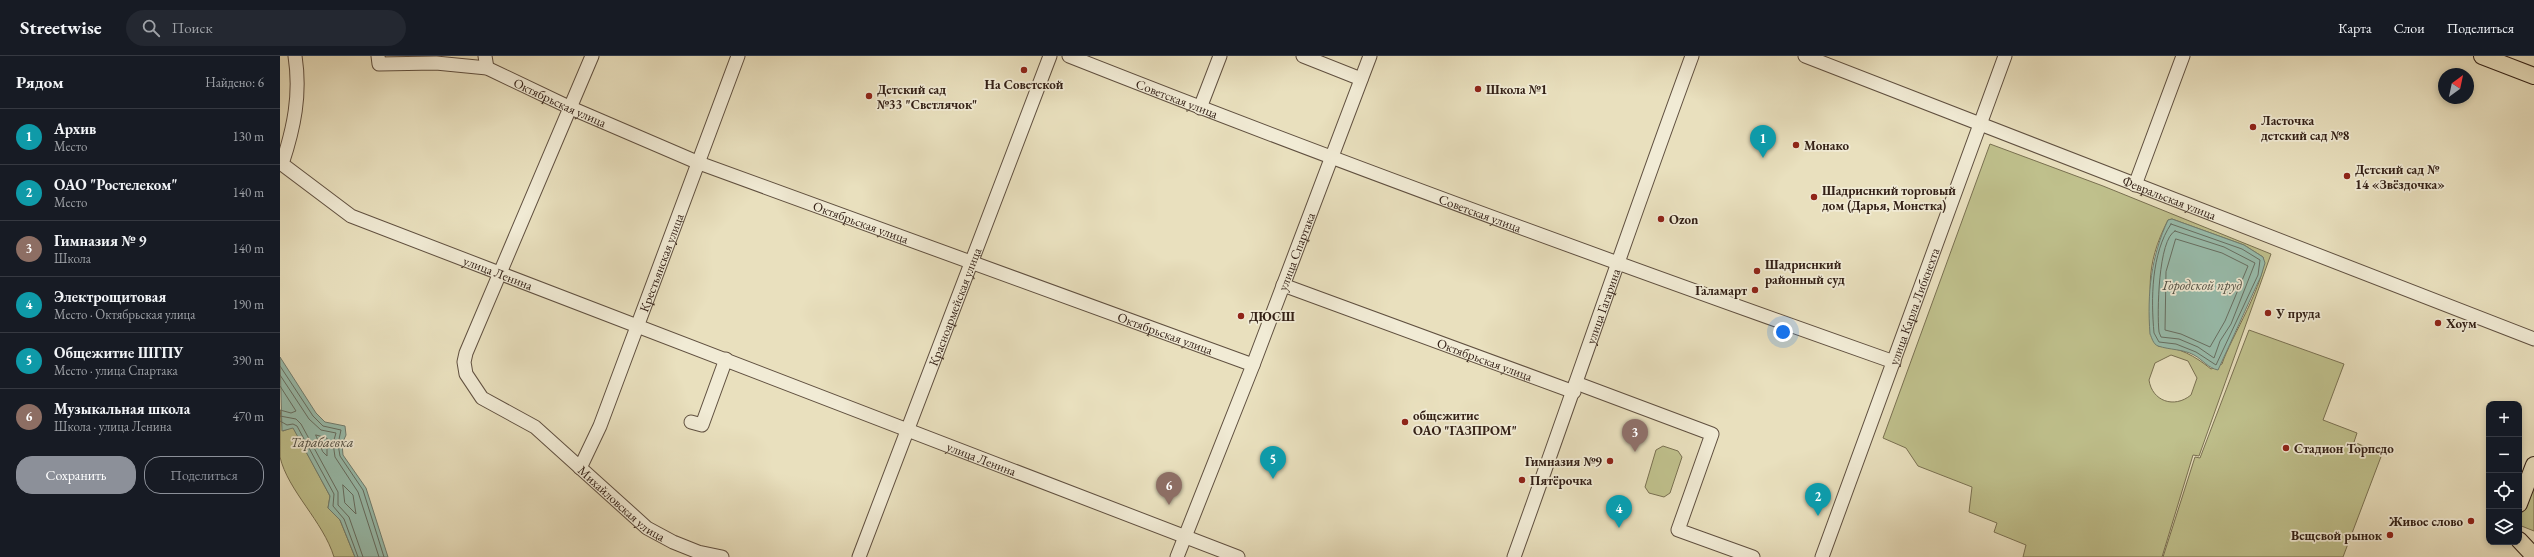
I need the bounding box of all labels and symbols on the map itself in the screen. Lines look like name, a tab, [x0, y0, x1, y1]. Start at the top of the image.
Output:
marker: На Советской	[1019, 65, 1029, 75]
north arrow	[2438, 68, 2474, 104]
street label: Октябрьская улица	[511, 74, 610, 132]
street label: Советская улица	[1133, 75, 1221, 123]
place label: На Советской	[985, 76, 1064, 93]
place label: Детский сад №33 "Светлячок"	[877, 81, 977, 113]
place label: Школа №1	[1486, 81, 1547, 98]
marker: Школа №1	[1473, 84, 1483, 94]
marker: Детский сад №33 "Светлячок"	[864, 91, 874, 101]
place label: Ласточка детский сад №8	[2261, 112, 2349, 144]
marker: Ласточка детский сад №8	[2248, 122, 2258, 132]
pin: 1	[1750, 125, 1776, 158]
place label: Монако	[1804, 137, 1849, 154]
marker: Монако	[1791, 140, 1801, 150]
place label: Детский сад № 14 «Звёздочка»	[2355, 161, 2445, 193]
marker: Детский сад № 14 «Звёздочка»	[2342, 171, 2352, 181]
street label: Февральская улица	[2120, 172, 2219, 224]
place label: Шадриснкий торговый дом (Дарья, Монетка)	[1822, 182, 1956, 214]
street label: Советская улица	[1436, 190, 1524, 236]
marker: Шадриснкий торговый дом (Дарья, Монетка)	[1809, 192, 1819, 202]
street label: Октябрьская улица	[811, 197, 912, 248]
street label: улица Спартака	[1274, 209, 1319, 293]
street label: Крестьянская улица	[635, 210, 688, 314]
place label: Ozon	[1669, 211, 1699, 228]
marker: Ozon	[1656, 214, 1666, 224]
street label: Красноармейская улица	[925, 244, 986, 368]
street label: улица Карла Либкнехта	[1885, 245, 1944, 367]
street label: улица Ленина	[461, 252, 536, 294]
place label: Шадриснкий районный суд	[1765, 256, 1845, 288]
street label: улица Гагарина	[1582, 266, 1624, 346]
marker: Шадриснкий районный суд	[1752, 266, 1762, 276]
water label: Городской пруд	[2161, 276, 2242, 294]
place label: Галамарт	[1695, 282, 1747, 299]
marker: Галамарт	[1750, 285, 1760, 295]
place label: У пруда	[2275, 305, 2321, 322]
street label: Октябрьская улица	[1115, 308, 1216, 359]
place label: ДЮСШ	[1249, 308, 1295, 325]
marker: У пруда	[2263, 308, 2273, 318]
marker: ДЮСШ	[1236, 311, 1246, 321]
place label: Хоум	[2445, 315, 2477, 332]
marker: Хоум	[2433, 318, 2443, 328]
your location	[1773, 322, 1793, 342]
street label: Октябрьская улица	[1435, 334, 1535, 385]
place label: общежитие ОАО "ГАЗПРОМ"	[1413, 407, 1517, 439]
marker: общежитие ОАО "ГАЗПРОМ"	[1400, 417, 1410, 427]
pin: 3	[1622, 419, 1648, 452]
water label: Тарабаевка	[290, 433, 354, 451]
street label: улица Ленина	[944, 438, 1019, 480]
place label: Стадион Торпедо	[2294, 440, 2394, 457]
marker: Стадион Торпедо	[2281, 443, 2291, 453]
pin: 5	[1260, 446, 1286, 479]
place label: Гимназия №9	[1525, 453, 1602, 470]
marker: Гимназия №9	[1605, 456, 1615, 466]
street label: Михайловская улица	[574, 462, 669, 546]
pin: 6	[1156, 472, 1182, 505]
place label: Пятёрочка	[1530, 472, 1593, 489]
marker: Пятёрочка	[1517, 475, 1527, 485]
pin: 2	[1805, 483, 1831, 516]
pin: 4	[1606, 495, 1632, 528]
place label: Живое слово	[2388, 513, 2463, 530]
marker: Живое слово	[2466, 516, 2476, 526]
place label: Вещевой рынок	[2291, 527, 2383, 544]
marker: Вещевой рынок	[2385, 530, 2395, 540]

